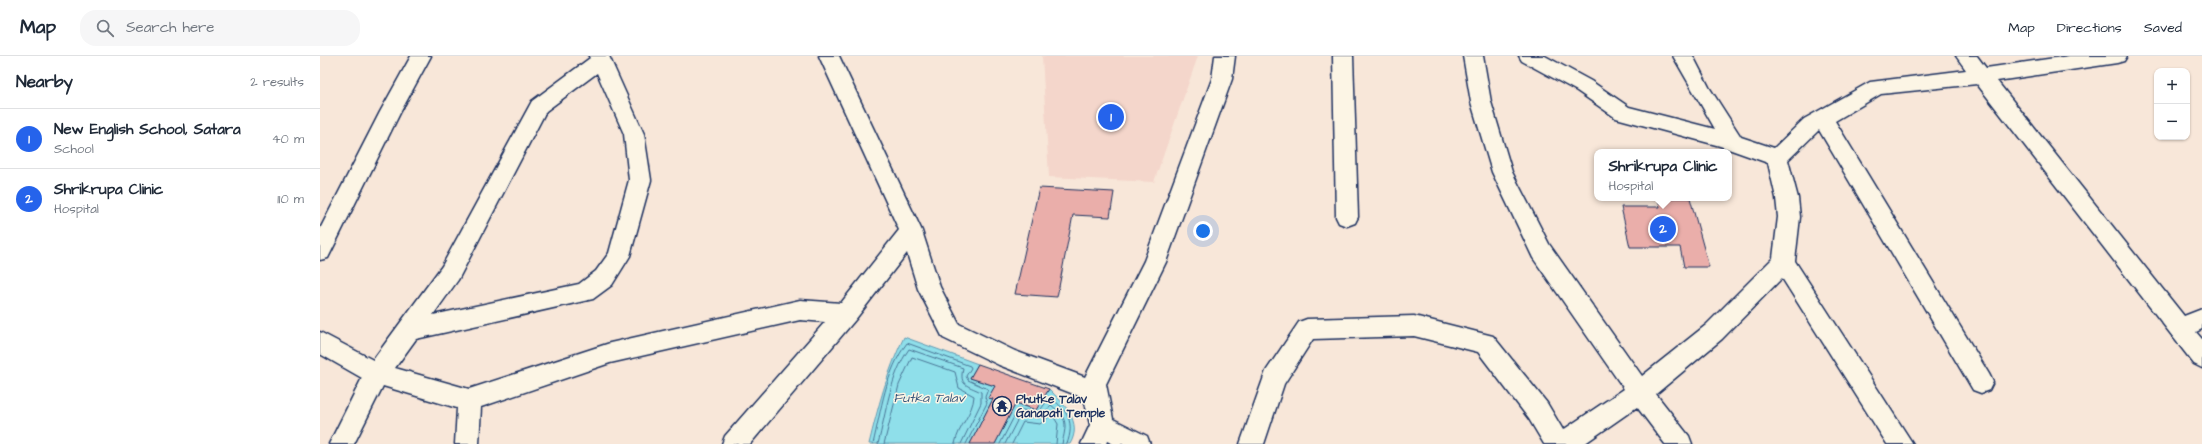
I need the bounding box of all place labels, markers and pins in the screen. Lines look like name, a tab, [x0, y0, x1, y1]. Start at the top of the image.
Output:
pin: 1	[1098, 102, 1124, 132]
pin: 2	[1650, 214, 1676, 244]
place label: Phutke Talav Ganapati Temple	[1016, 391, 1106, 423]
temple icon: Phutke Talav Ganapati Temple	[991, 395, 1013, 417]

